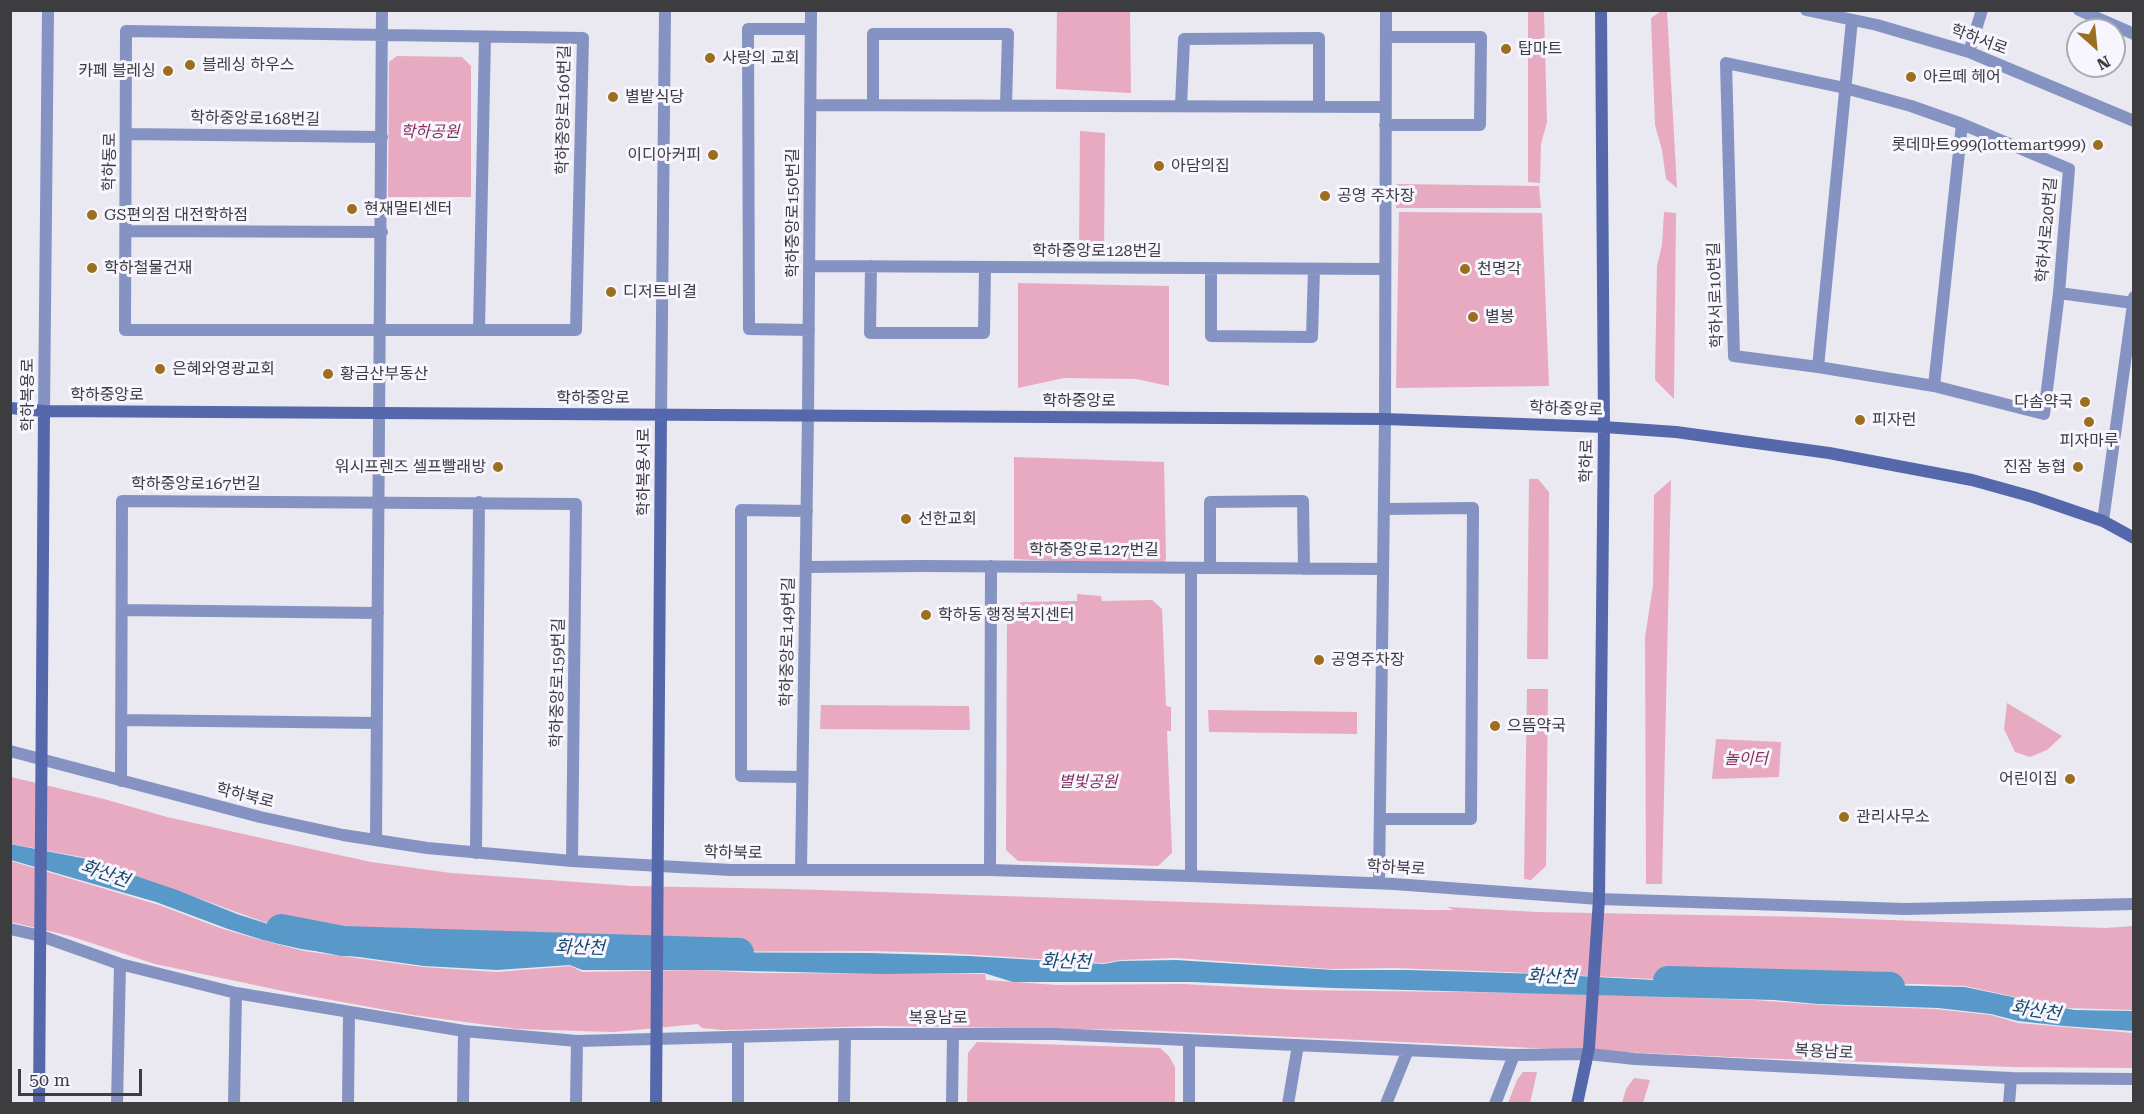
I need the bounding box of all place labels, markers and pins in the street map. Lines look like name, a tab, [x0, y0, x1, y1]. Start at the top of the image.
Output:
place label: 탑마트	[1518, 39, 1562, 59]
marker: 탑마트	[1499, 42, 1513, 56]
place label: 사랑의 교회	[722, 48, 800, 68]
marker: 사랑의 교회	[703, 51, 717, 65]
place label: 블레싱 하우스	[202, 55, 294, 75]
marker: 블레싱 하우스	[183, 58, 197, 72]
place label: 카페 블레싱	[78, 61, 156, 81]
marker: 카페 블레싱	[161, 64, 175, 78]
place label: 아르떼 헤어	[1923, 67, 2001, 87]
marker: 아르떼 헤어	[1904, 70, 1918, 84]
place label: 별밭식당	[625, 87, 684, 107]
marker: 별밭식당	[606, 90, 620, 104]
place label: 롯데마트999(lottemart999)	[1891, 135, 2086, 155]
marker: 롯데마트999(lottemart999)	[2091, 138, 2105, 152]
place label: 이디아커피	[627, 145, 701, 165]
marker: 이디아커피	[706, 148, 720, 162]
place label: 아담의집	[1171, 156, 1230, 176]
marker: 아담의집	[1152, 159, 1166, 173]
place label: 공영 주차장	[1337, 186, 1415, 206]
marker: 공영 주차장	[1318, 189, 1332, 203]
place label: 현재멀티센터	[364, 199, 452, 219]
marker: 현재멀티센터	[345, 202, 359, 216]
place label: GS편의점 대전학하점	[104, 205, 248, 225]
marker: GS편의점 대전학하점	[85, 208, 99, 222]
place label: 학하철물건재	[104, 258, 192, 278]
place label: 천명각	[1477, 259, 1521, 279]
marker: 학하철물건재	[85, 261, 99, 275]
marker: 천명각	[1458, 262, 1472, 276]
place label: 디저트비결	[623, 282, 697, 302]
marker: 디저트비결	[604, 285, 618, 299]
place label: 별봉	[1485, 307, 1514, 327]
marker: 별봉	[1466, 310, 1480, 324]
place label: 은혜와영광교회	[172, 359, 275, 379]
marker: 은혜와영광교회	[153, 362, 167, 376]
place label: 황금산부동산	[340, 364, 428, 384]
marker: 황금산부동산	[321, 367, 335, 381]
place label: 다솜약국	[2014, 392, 2073, 412]
marker: 다솜약국	[2078, 395, 2092, 409]
place label: 피자런	[1872, 410, 1916, 430]
marker: 피자런	[1853, 413, 1867, 427]
marker: 피자마루	[2082, 415, 2096, 429]
place label: 피자마루	[2060, 431, 2118, 451]
place label: 워시프렌즈 셀프빨래방	[335, 457, 486, 477]
place label: 진잠 농협	[2003, 457, 2066, 477]
marker: 워시프렌즈 셀프빨래방	[491, 460, 505, 474]
marker: 진잠 농협	[2071, 460, 2085, 474]
place label: 선한교회	[918, 509, 977, 529]
marker: 선한교회	[899, 512, 913, 526]
place label: 학하동 행정복지센터	[938, 605, 1075, 625]
marker: 학하동 행정복지센터	[919, 608, 933, 622]
place label: 공영주차장	[1331, 650, 1405, 670]
marker: 공영주차장	[1312, 653, 1326, 667]
place label: 으뜸약국	[1507, 716, 1566, 736]
marker: 으뜸약국	[1488, 719, 1502, 733]
place label: 어린이집	[1999, 769, 2058, 789]
marker: 어린이집	[2063, 772, 2077, 786]
place label: 관리사무소	[1856, 807, 1930, 827]
marker: 관리사무소	[1837, 810, 1851, 824]

